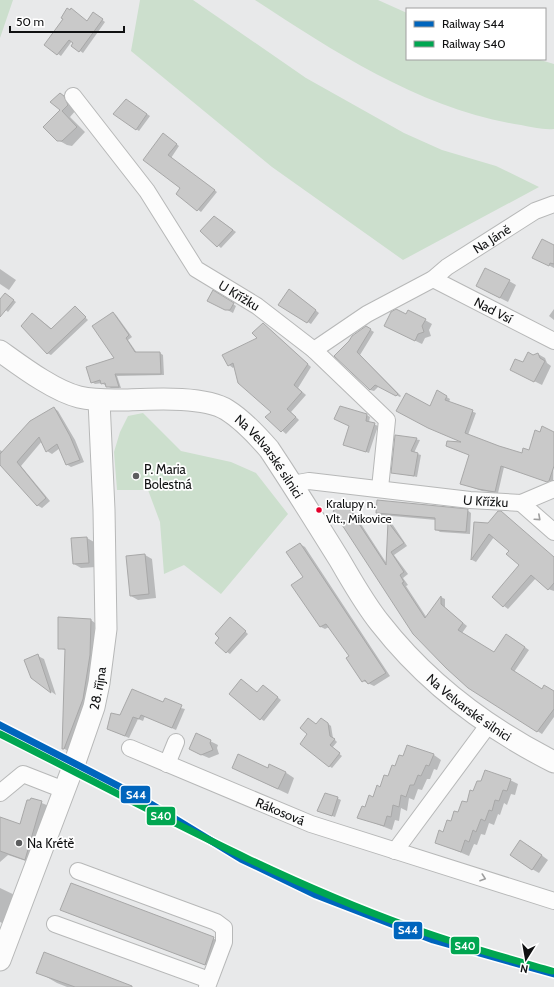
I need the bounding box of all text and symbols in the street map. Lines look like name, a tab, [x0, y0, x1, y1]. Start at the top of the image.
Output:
scale bar	[10, 8, 124, 34]
legend	[406, 8, 546, 60]
text: 50 m	[16, 14, 44, 29]
text: Railway S44	[442, 16, 504, 31]
text: Railway S40	[442, 36, 506, 51]
street label: Na Jáně	[470, 221, 514, 257]
street label: U Křížku	[216, 277, 263, 314]
street label: Nad Vsí	[472, 294, 516, 327]
street label: Na Velvarské silnici	[232, 411, 307, 501]
place label: P. Maria Bolestná	[144, 461, 193, 492]
marker: P. Maria Bolestná	[131, 471, 141, 481]
street label: U Křížku	[462, 491, 509, 510]
place label: Kralupy n. Vlt., Mikovice	[326, 496, 392, 526]
marker: Kralupy n. Vlt., Mikovice	[314, 505, 324, 515]
one-way arrow	[533, 513, 540, 520]
street label: 28. října	[86, 665, 109, 711]
street label: Na Velvarské silnici	[423, 670, 515, 744]
line badge: S44	[120, 785, 151, 804]
text: S44	[126, 788, 146, 802]
street label: Rákosová	[253, 794, 308, 829]
line badge: S40	[146, 806, 176, 826]
text: S40	[151, 809, 172, 823]
place label: Na Krétě	[27, 835, 75, 851]
marker: Na Krétě	[14, 838, 24, 848]
one-way arrow	[479, 874, 486, 882]
line badge: S44	[393, 921, 423, 940]
text: S44	[398, 923, 418, 937]
line badge: S40	[450, 936, 480, 955]
text: S40	[455, 939, 476, 953]
north arrow	[506, 939, 546, 979]
text: N	[519, 961, 529, 976]

